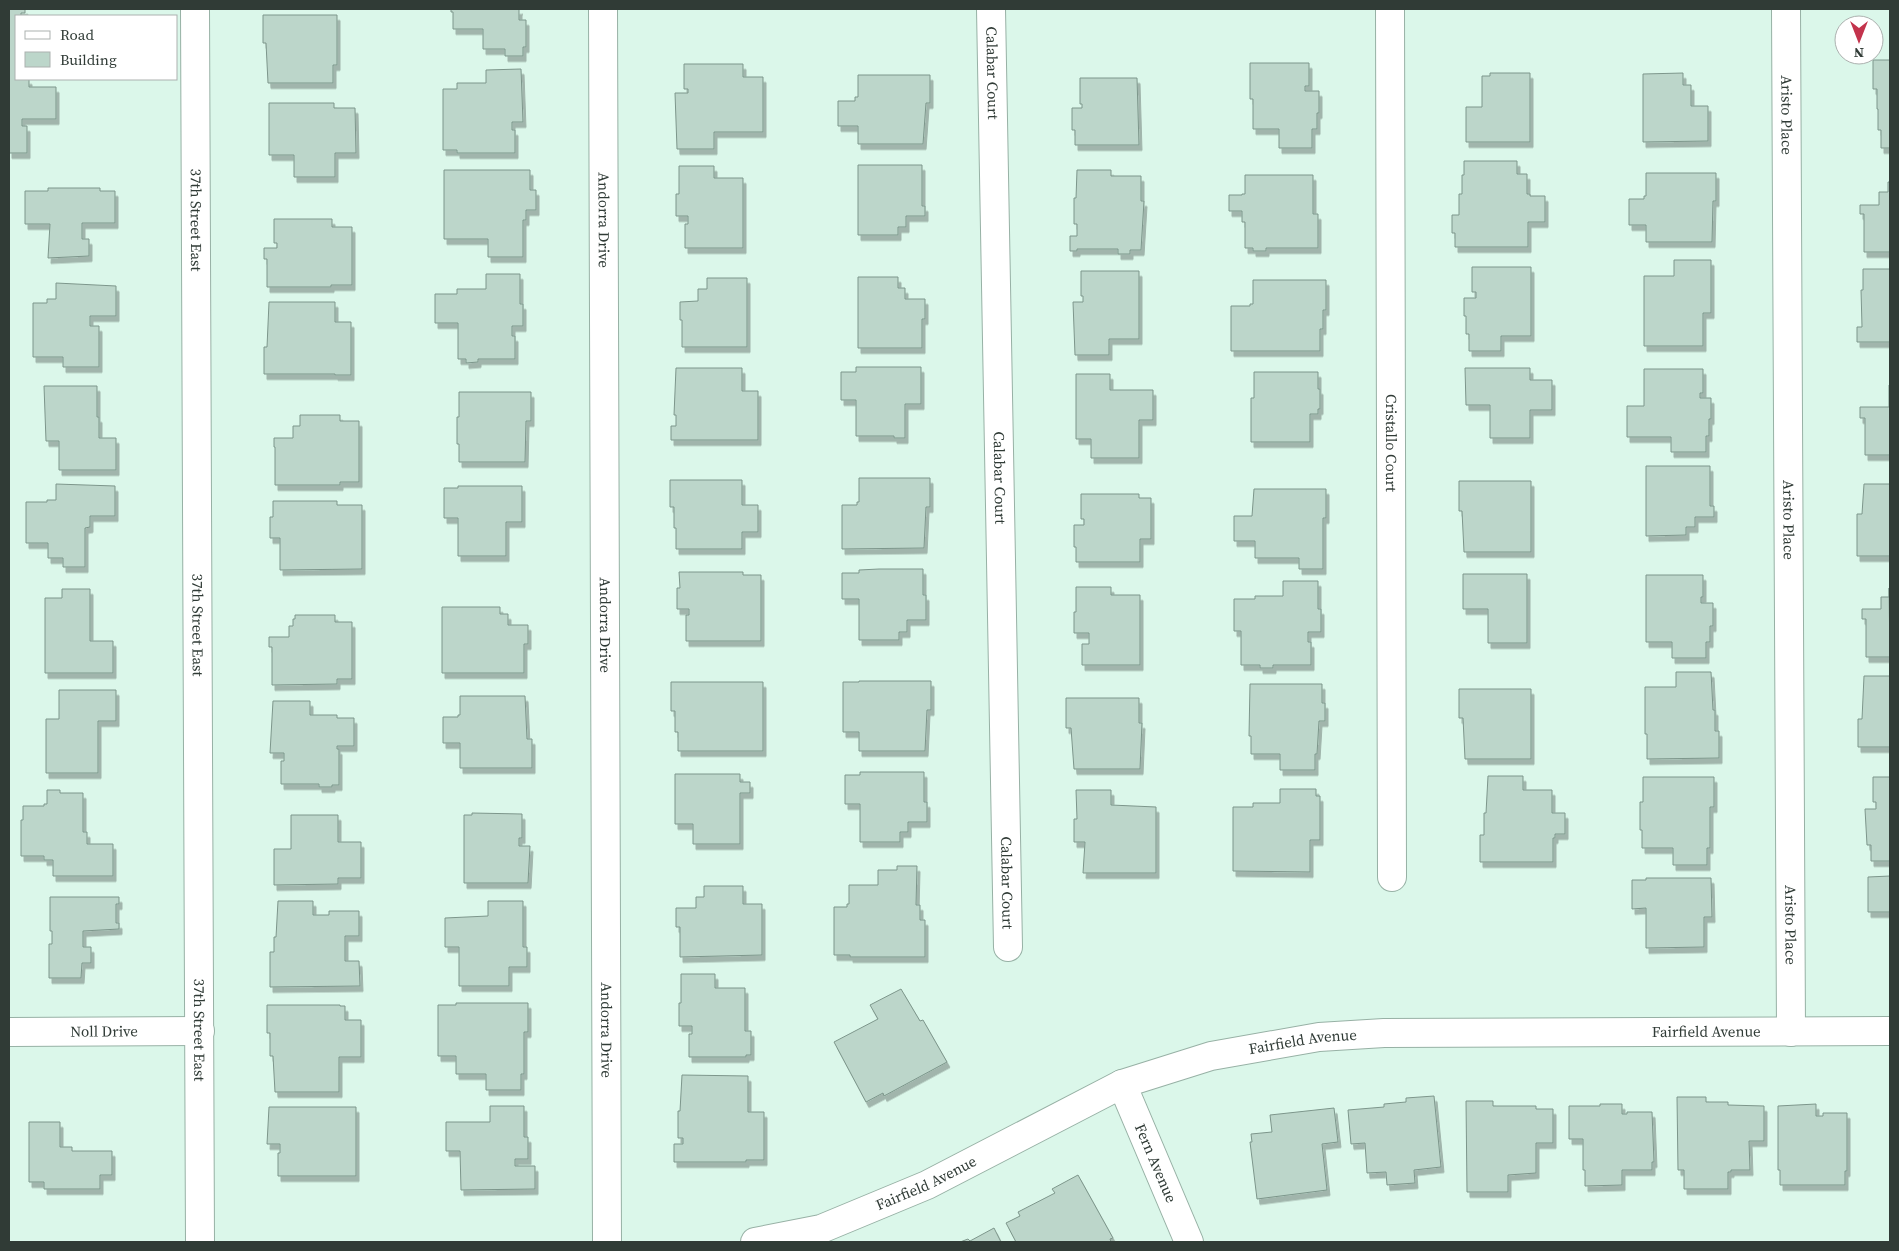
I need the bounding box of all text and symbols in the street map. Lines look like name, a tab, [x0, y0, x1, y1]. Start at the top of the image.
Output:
legend	[15, 15, 178, 80]
north arrow	[1834, 15, 1884, 65]
text: Road	[60, 24, 94, 45]
street label: Calabar Court	[981, 26, 1004, 120]
text: N	[1854, 43, 1864, 63]
text: Building	[60, 49, 117, 70]
street label: Aristo Place	[1776, 75, 1798, 155]
street label: 37th Street East	[186, 169, 207, 272]
street label: Andorra Drive	[594, 172, 615, 268]
street label: Cristallo Court	[1381, 394, 1402, 492]
street label: Calabar Court	[989, 431, 1011, 525]
street label: Aristo Place	[1778, 480, 1800, 560]
street label: 37th Street East	[187, 574, 209, 677]
street label: Andorra Drive	[595, 577, 616, 673]
street label: Calabar Court	[996, 836, 1019, 930]
street label: Aristo Place	[1780, 885, 1802, 965]
street label: 37th Street East	[189, 979, 210, 1082]
street label: Andorra Drive	[596, 982, 617, 1078]
street label: Noll Drive	[70, 1020, 138, 1042]
street label: Fairfield Avenue	[1652, 1021, 1761, 1042]
street label: Fairfield Avenue	[1247, 1024, 1358, 1059]
street label: Fern Avenue	[1130, 1120, 1182, 1206]
street label: Fairfield Avenue	[872, 1150, 980, 1215]

